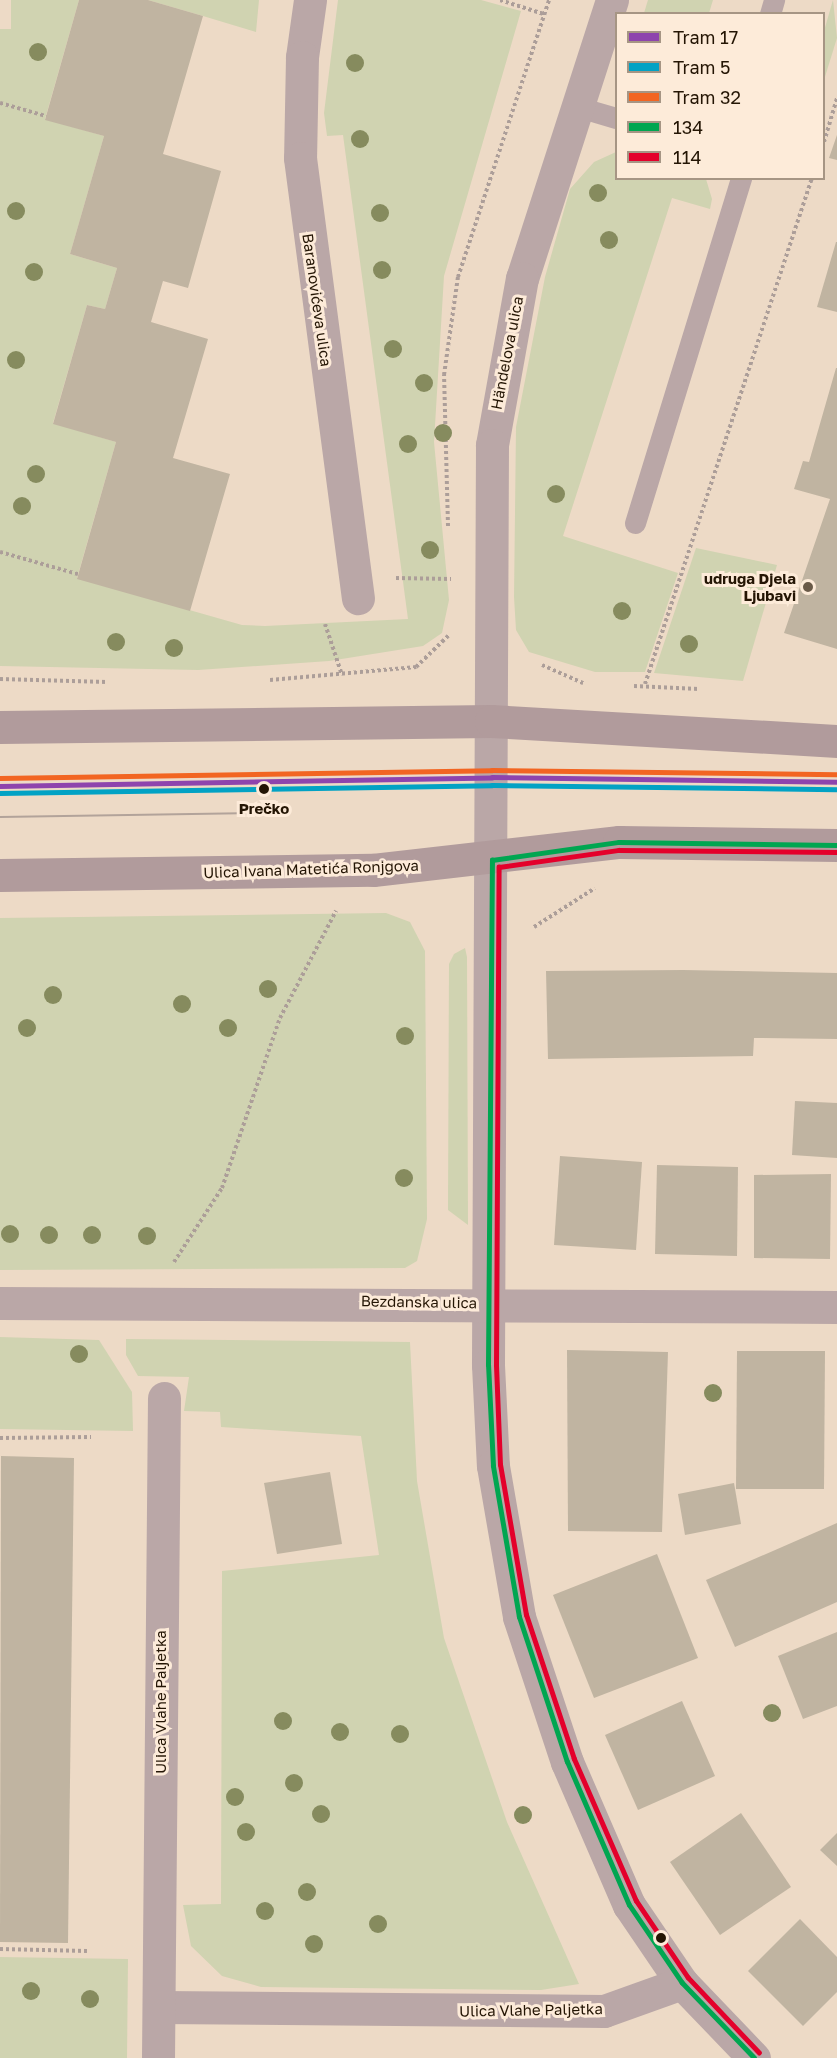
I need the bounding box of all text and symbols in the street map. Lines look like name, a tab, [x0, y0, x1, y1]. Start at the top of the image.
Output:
legend	[615, 12, 825, 180]
text: Tram 17	[673, 26, 738, 48]
text: Tram 5	[673, 56, 730, 78]
text: Tram 32	[673, 86, 741, 108]
text: 134	[673, 116, 703, 138]
text: 114	[673, 146, 701, 168]
street label: Baranovićeva ulica	[299, 232, 335, 368]
street label: Händelova ulica	[487, 295, 527, 411]
place label: udruga Djela Ljubavi	[704, 569, 796, 604]
marker: udruga Djela Ljubavi	[801, 580, 815, 594]
marker: Prečko	[255, 780, 273, 798]
place label: Prečko	[239, 800, 289, 818]
street label: Ulica Ivana Matetića Ronjgova	[203, 856, 419, 882]
street label: Bezdanska ulica	[361, 1292, 477, 1312]
street label: Ulica Vlahe Paljetka	[152, 1630, 170, 1774]
unlabelled marker	[655, 1932, 667, 1944]
street label: Ulica Vlahe Paljetka	[459, 2000, 603, 2020]

